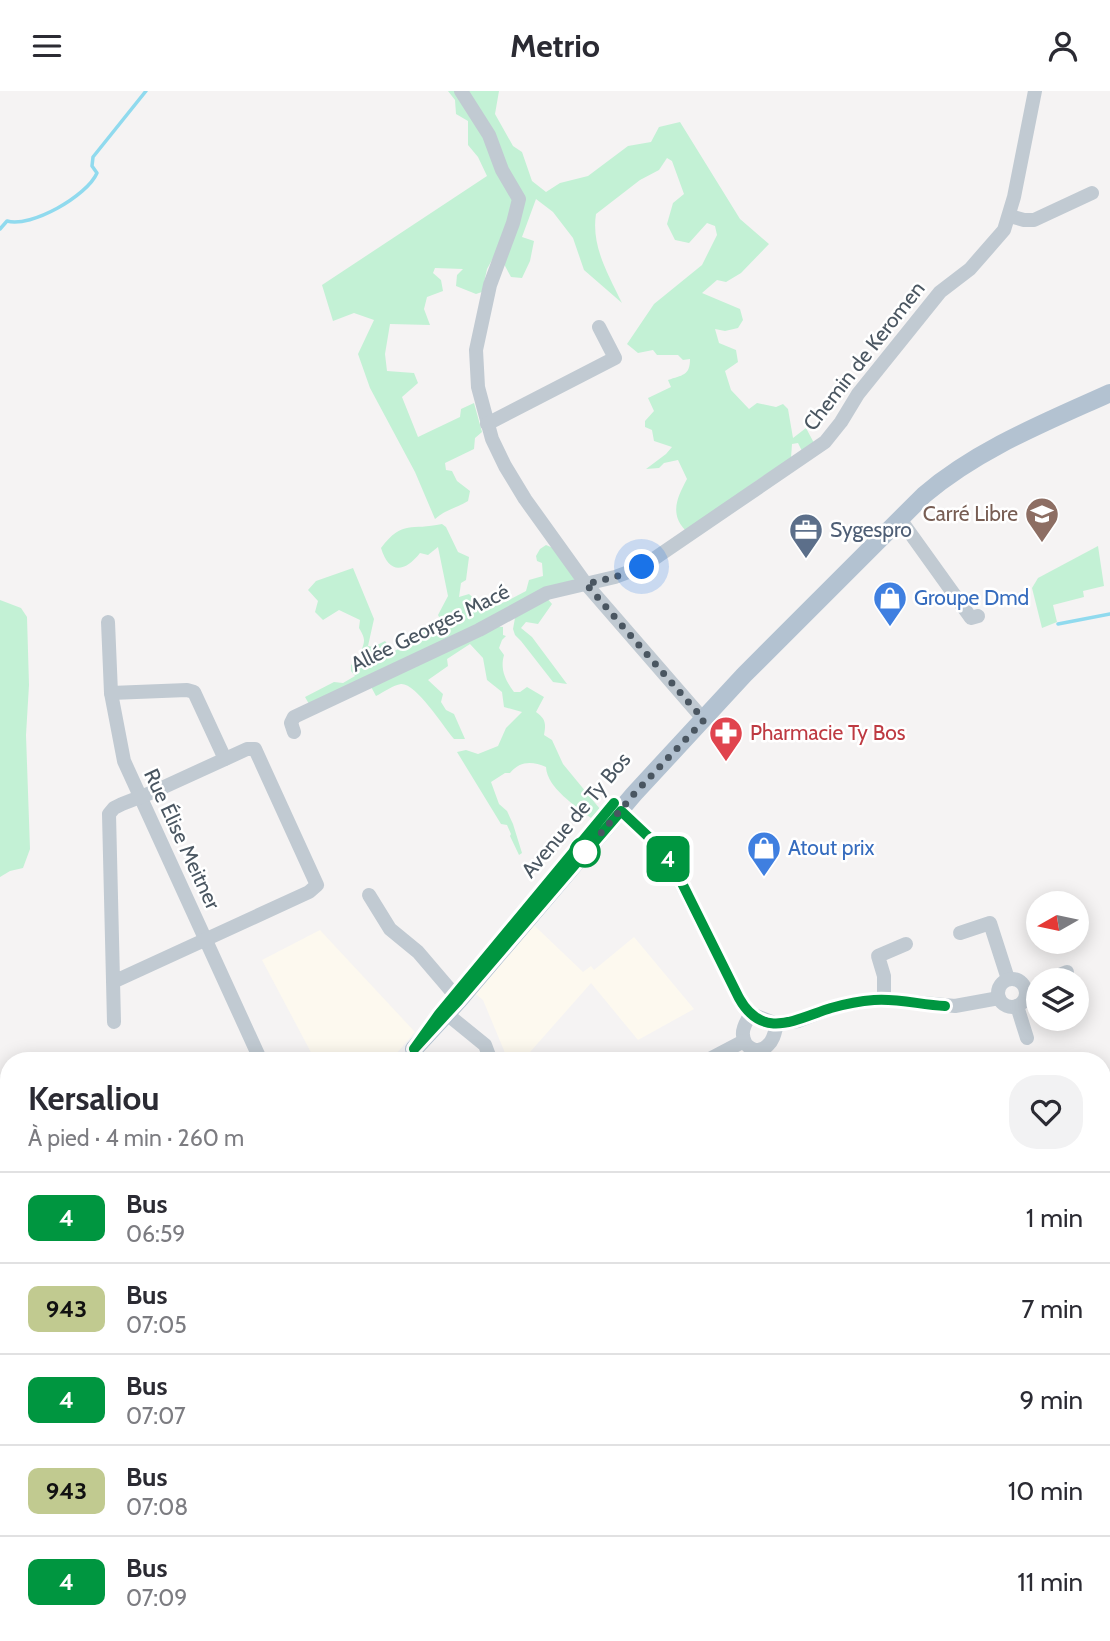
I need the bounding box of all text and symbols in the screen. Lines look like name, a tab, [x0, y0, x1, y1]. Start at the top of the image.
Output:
text: Metrio	[510, 26, 600, 65]
icon: menu	[28, 27, 66, 65]
icon: person	[1044, 27, 1082, 65]
street label: Chemin de Keromen	[798, 276, 930, 435]
school or university icon: Carré Libre	[1023, 495, 1061, 544]
place label: Carré Libre	[923, 501, 1018, 526]
office icon: Sygespro	[787, 511, 825, 560]
place label: Sygespro	[830, 517, 912, 542]
your location	[624, 549, 659, 584]
street label: Allée Georges Macé	[346, 578, 513, 677]
shop icon: Groupe Dmd	[871, 579, 909, 628]
place label: Groupe Dmd	[914, 585, 1029, 610]
pharmacy icon: Pharmacie Ty Bos	[707, 714, 745, 763]
place label: Pharmacie Ty Bos	[750, 720, 906, 745]
street label: Avenue de Ty Bos	[516, 747, 636, 882]
street label: Rue Élise Meitner	[139, 764, 226, 913]
shop icon: Atout prix	[745, 829, 783, 878]
place label: Atout prix	[788, 835, 875, 860]
line badge: 4	[645, 836, 691, 882]
unlabelled marker	[570, 837, 600, 867]
text: 4	[661, 844, 675, 873]
north arrow	[1026, 891, 1088, 954]
map controls	[1026, 891, 1089, 1031]
button: layers	[1026, 968, 1089, 1031]
button: heart	[1009, 1075, 1083, 1149]
text: Kersaliou	[28, 1078, 159, 1118]
text: À pied · 4 min · 260 m	[28, 1124, 244, 1152]
text: Bus	[126, 1188, 167, 1220]
text: 1 min	[1026, 1202, 1083, 1234]
text: 4	[59, 1203, 74, 1232]
text: 06:59	[126, 1220, 185, 1248]
text: Bus	[126, 1279, 167, 1311]
text: 7 min	[1021, 1293, 1083, 1325]
text: 943	[46, 1294, 87, 1323]
text: 07:05	[126, 1311, 187, 1339]
text: Bus	[126, 1370, 167, 1402]
text: 9 min	[1020, 1384, 1083, 1416]
text: 4	[59, 1385, 74, 1414]
text: 07:07	[126, 1402, 186, 1430]
text: Bus	[126, 1461, 167, 1493]
text: 10 min	[1008, 1475, 1083, 1507]
text: 943	[46, 1476, 87, 1505]
text: 07:08	[126, 1493, 188, 1521]
text: Bus	[126, 1552, 167, 1584]
text: 11 min	[1017, 1566, 1083, 1598]
text: 4	[59, 1567, 74, 1596]
text: 07:09	[126, 1584, 187, 1612]

